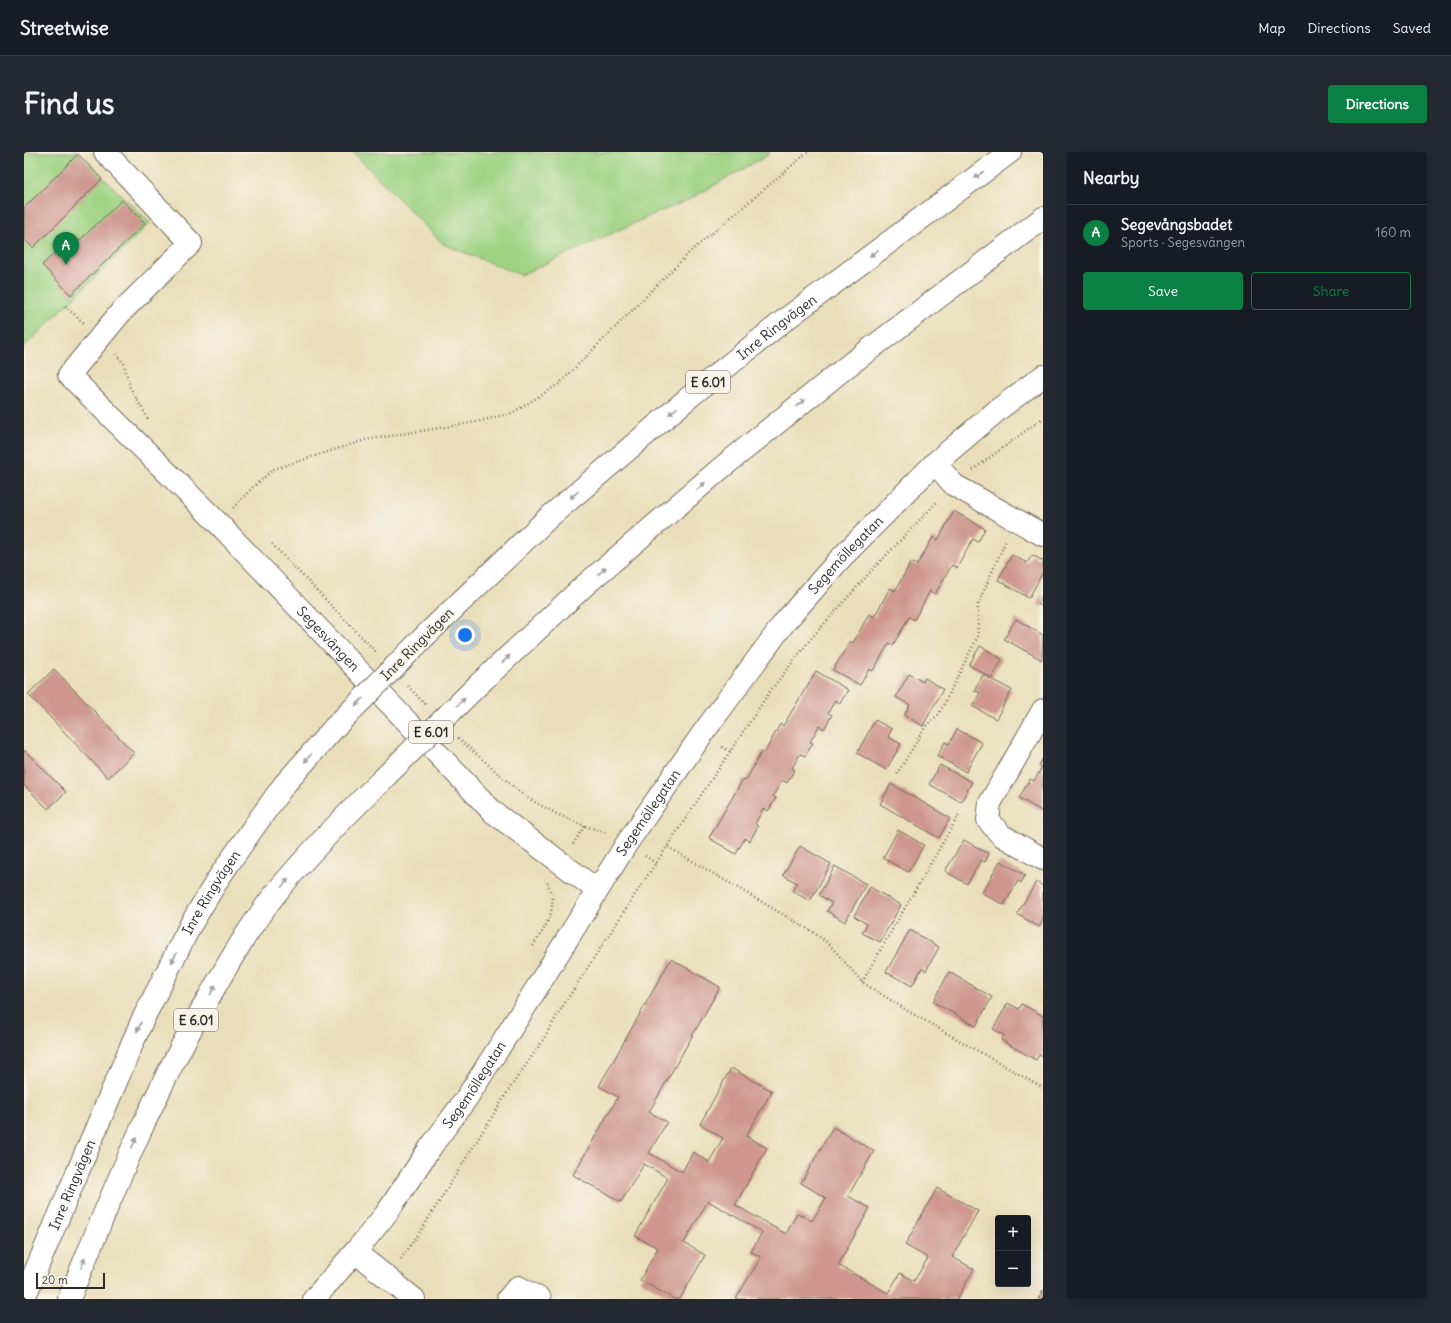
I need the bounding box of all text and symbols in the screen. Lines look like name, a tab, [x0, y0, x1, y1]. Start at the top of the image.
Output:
text: Streetwise	[20, 16, 109, 40]
text: Map	[1258, 19, 1285, 37]
text: Directions	[1307, 19, 1371, 37]
text: Saved	[1393, 19, 1431, 37]
button: Directions	[1328, 85, 1427, 123]
text: Find us	[24, 86, 115, 122]
text: Nearby	[1083, 167, 1139, 189]
one-way arrow	[973, 171, 984, 179]
text: Segevångsbadet	[1121, 215, 1232, 234]
text: A	[1092, 224, 1100, 241]
text: 160 m	[1375, 224, 1411, 241]
pin: A	[53, 232, 79, 265]
text: Sports · Segesvängen	[1121, 234, 1245, 251]
one-way arrow	[869, 248, 879, 256]
button: Save	[1083, 272, 1243, 310]
button: Share	[1251, 272, 1411, 310]
street label: Inre Ringvägen	[733, 290, 820, 364]
road number: E 6.01	[686, 371, 730, 393]
one-way arrow	[795, 399, 806, 408]
one-way arrow	[668, 406, 678, 415]
one-way arrow	[696, 482, 705, 491]
one-way arrow	[569, 491, 579, 500]
street label: Segemöllegatan	[804, 512, 887, 598]
one-way arrow	[597, 566, 607, 575]
street label: Segesvängen	[293, 602, 363, 675]
street label: Inre Ringvägen	[377, 604, 457, 684]
your location	[455, 625, 475, 645]
one-way arrow	[501, 654, 511, 663]
one-way arrow	[354, 697, 364, 707]
one-way arrow	[456, 697, 466, 707]
road number: E 6.01	[409, 721, 453, 743]
one-way arrow	[304, 752, 313, 763]
street label: Segemöllegatan	[612, 766, 684, 859]
street label: Inre Ringvägen	[178, 847, 244, 938]
one-way arrow	[280, 878, 289, 887]
one-way arrow	[171, 952, 177, 964]
one-way arrow	[209, 984, 216, 996]
road number: E 6.01	[174, 1009, 218, 1031]
one-way arrow	[136, 1021, 142, 1033]
street label: Segemöllegatan	[438, 1038, 510, 1132]
street label: Inre Ringvägen	[45, 1137, 99, 1233]
one-way arrow	[132, 1137, 138, 1149]
map controls	[995, 1215, 1031, 1287]
button: +	[995, 1215, 1031, 1251]
button: −	[995, 1251, 1031, 1287]
one-way arrow	[81, 1256, 87, 1268]
scale bar	[36, 1271, 105, 1290]
text: 20 m	[42, 1273, 68, 1287]

